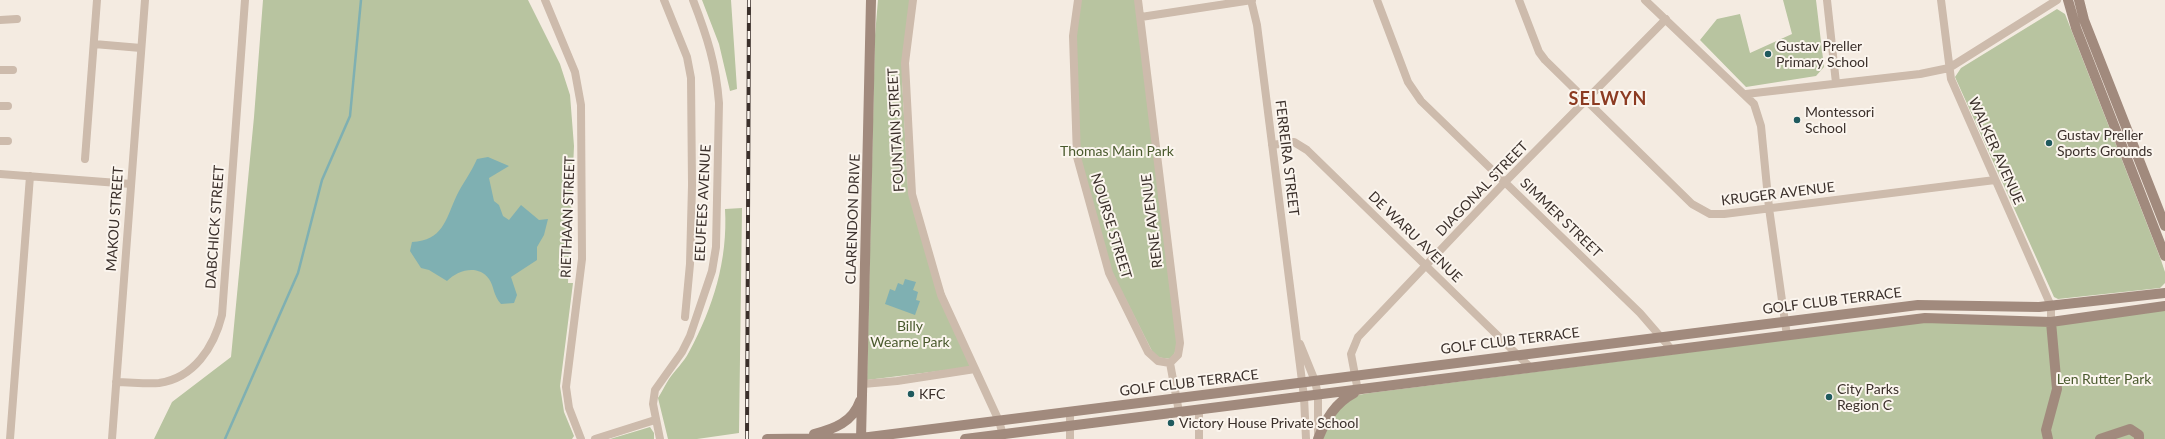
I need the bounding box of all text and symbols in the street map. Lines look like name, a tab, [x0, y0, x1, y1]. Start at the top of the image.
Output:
place label: Gustav Preller Primary School	[1776, 38, 1868, 70]
marker: Gustav Preller Primary School	[1763, 49, 1773, 59]
street label: FOUNTAIN STREET	[884, 68, 908, 192]
district label: SELWYN	[1569, 88, 1647, 110]
street label: WALKER AVENUE	[1965, 95, 2027, 207]
street label: FERREIRA STREET	[1272, 99, 1302, 217]
place label: Montessori School	[1805, 104, 1874, 136]
marker: Montessori School	[1792, 115, 1802, 125]
place label: Gustav Preller Sports Grounds	[2057, 127, 2152, 160]
street label: DIAGONAL STREET	[1432, 138, 1532, 240]
marker: Gustav Preller Sports Grounds	[2044, 138, 2054, 148]
park label: Thomas Main Park	[1060, 143, 1174, 159]
street label: EEUFEES AVENUE	[692, 144, 714, 262]
street label: CLARENDON DRIVE	[842, 153, 864, 285]
street label: RIETHAAN STREET	[557, 156, 579, 278]
street label: DABCHICK STREET	[202, 164, 228, 290]
street label: MAKOU STREET	[103, 166, 127, 272]
street label: NOURSE STREET	[1087, 171, 1135, 281]
street label: RENE AVENUE	[1138, 173, 1166, 269]
street label: SIMMER STREET	[1517, 175, 1605, 261]
street label: KRUGER AVENUE	[1720, 179, 1836, 209]
street label: DE WARU AVENUE	[1365, 188, 1465, 286]
street label: GOLF CLUB TERRACE	[1762, 284, 1902, 318]
park label: Billy Wearne Park	[870, 318, 950, 350]
street label: GOLF CLUB TERRACE	[1440, 324, 1580, 358]
street label: GOLF CLUB TERRACE	[1119, 366, 1259, 400]
park label: Len Rutter Park	[2057, 371, 2151, 387]
place label: City Parks Region C	[1837, 381, 1899, 414]
place label: KFC	[919, 386, 945, 402]
marker: KFC	[906, 389, 916, 399]
marker: City Parks Region C	[1824, 392, 1834, 402]
place label: Victory House Private School	[1179, 415, 1358, 431]
marker: Victory House Private School	[1166, 418, 1176, 428]

